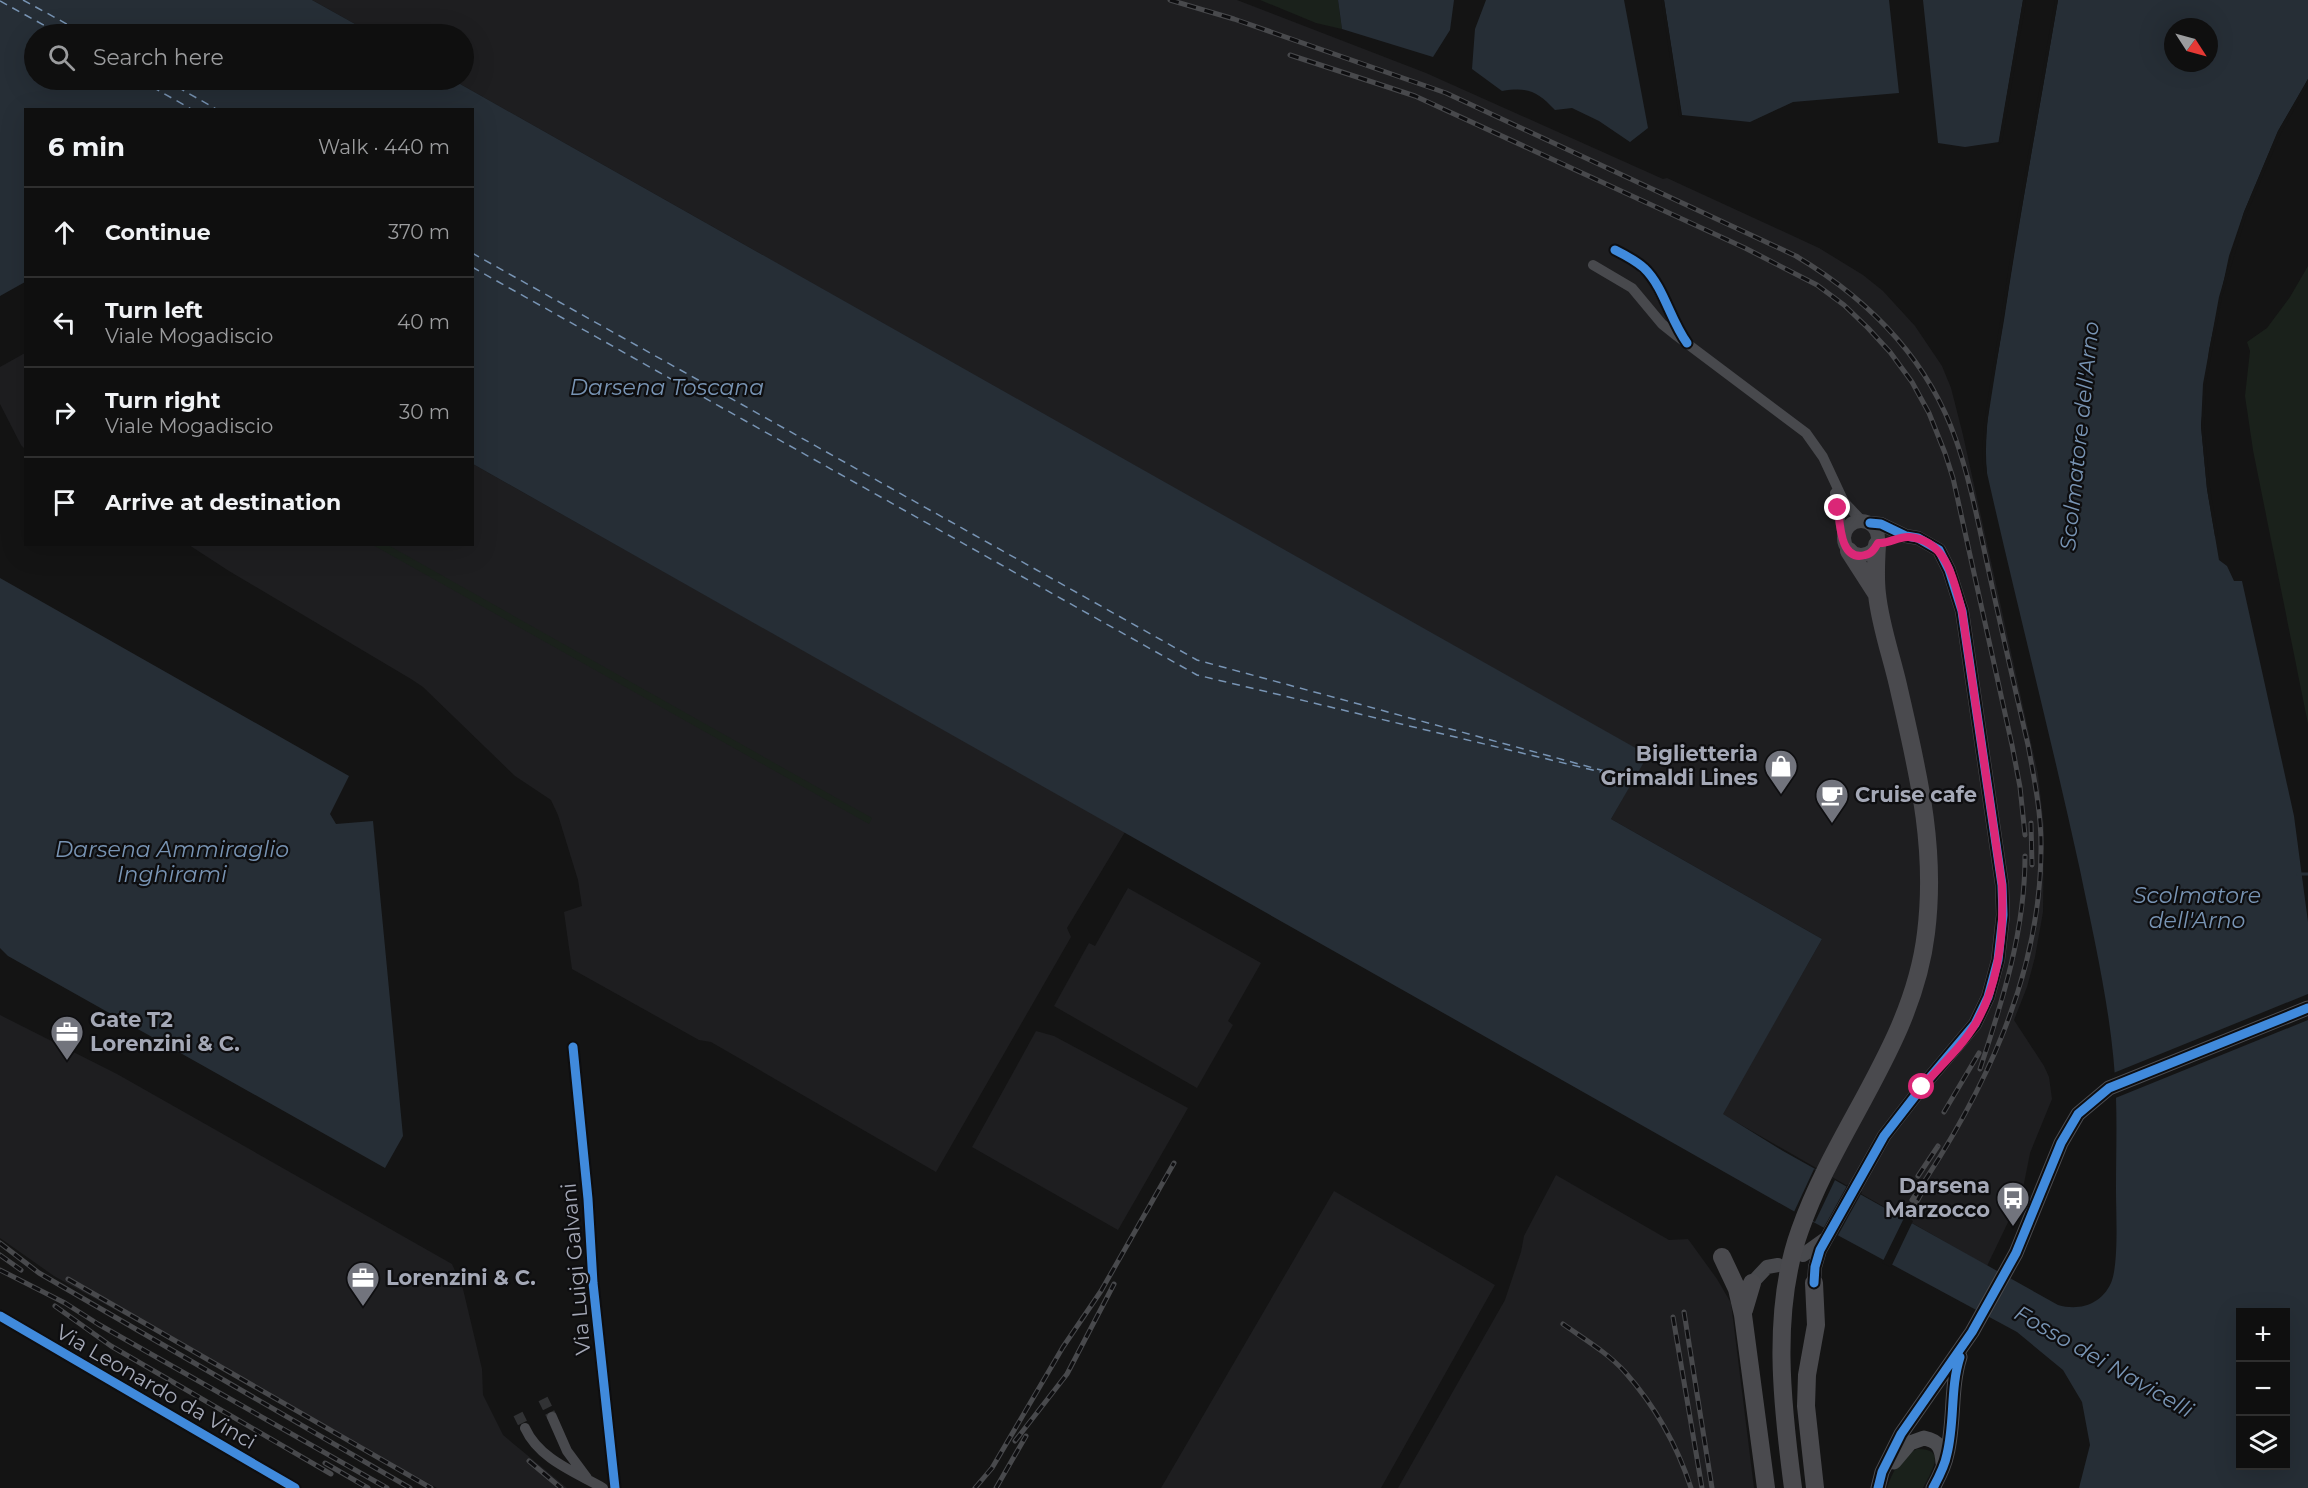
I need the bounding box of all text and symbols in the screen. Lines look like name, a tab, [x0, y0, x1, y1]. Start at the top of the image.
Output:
north arrow	[2164, 18, 2218, 72]
search box	[24, 24, 474, 90]
icon: search	[45, 41, 78, 74]
text: Search here	[93, 44, 224, 71]
text: 6 min	[48, 131, 125, 163]
text: Walk · 440 m	[318, 135, 450, 159]
icon: ahead	[48, 216, 81, 249]
text: Continue	[105, 219, 211, 246]
text: 370 m	[388, 220, 450, 244]
text: Turn left	[105, 297, 203, 324]
icon: left	[48, 306, 81, 339]
text: 40 m	[397, 310, 450, 334]
water label: Scolmatore dell'Arno	[2054, 320, 2105, 552]
text: Viale Mogadiscio	[105, 324, 273, 348]
water label: Darsena Toscana	[570, 374, 764, 401]
text: Turn right	[105, 387, 220, 414]
icon: right	[48, 396, 81, 429]
text: 30 m	[399, 400, 450, 424]
text: Viale Mogadiscio	[105, 414, 273, 438]
icon: arrive	[48, 486, 81, 519]
text: Arrive at destination	[105, 489, 341, 516]
route end	[1824, 494, 1850, 520]
place label: Biglietteria Grimaldi Lines	[1600, 741, 1758, 790]
shop icon: Biglietteria Grimaldi Lines	[1763, 748, 1799, 795]
cafe icon: Cruise cafe	[1814, 777, 1850, 824]
place label: Cruise cafe	[1855, 782, 1977, 807]
water label: Darsena Ammiraglio Inghirami	[55, 836, 289, 888]
water label: Scolmatore dell'Arno	[2133, 882, 2261, 934]
place label: Gate T2 Lorenzini & C.	[90, 1007, 240, 1056]
office icon: Gate T2 Lorenzini & C.	[49, 1014, 85, 1061]
route start	[1908, 1073, 1934, 1099]
place label: Darsena Marzocco	[1885, 1173, 1990, 1222]
bus stop icon: Darsena Marzocco	[1995, 1180, 2031, 1227]
street label: Via Luigi Galvani	[556, 1182, 595, 1356]
office icon: Lorenzini & C.	[345, 1260, 381, 1307]
place label: Lorenzini & C.	[386, 1265, 536, 1290]
water label: Fosso dei Navicelli	[2009, 1299, 2198, 1424]
map controls	[2236, 1308, 2290, 1470]
button: +	[2236, 1308, 2290, 1362]
street label: Via Leonardo da Vinci	[52, 1319, 261, 1454]
button: −	[2236, 1362, 2290, 1416]
button: layers	[2236, 1416, 2290, 1470]

